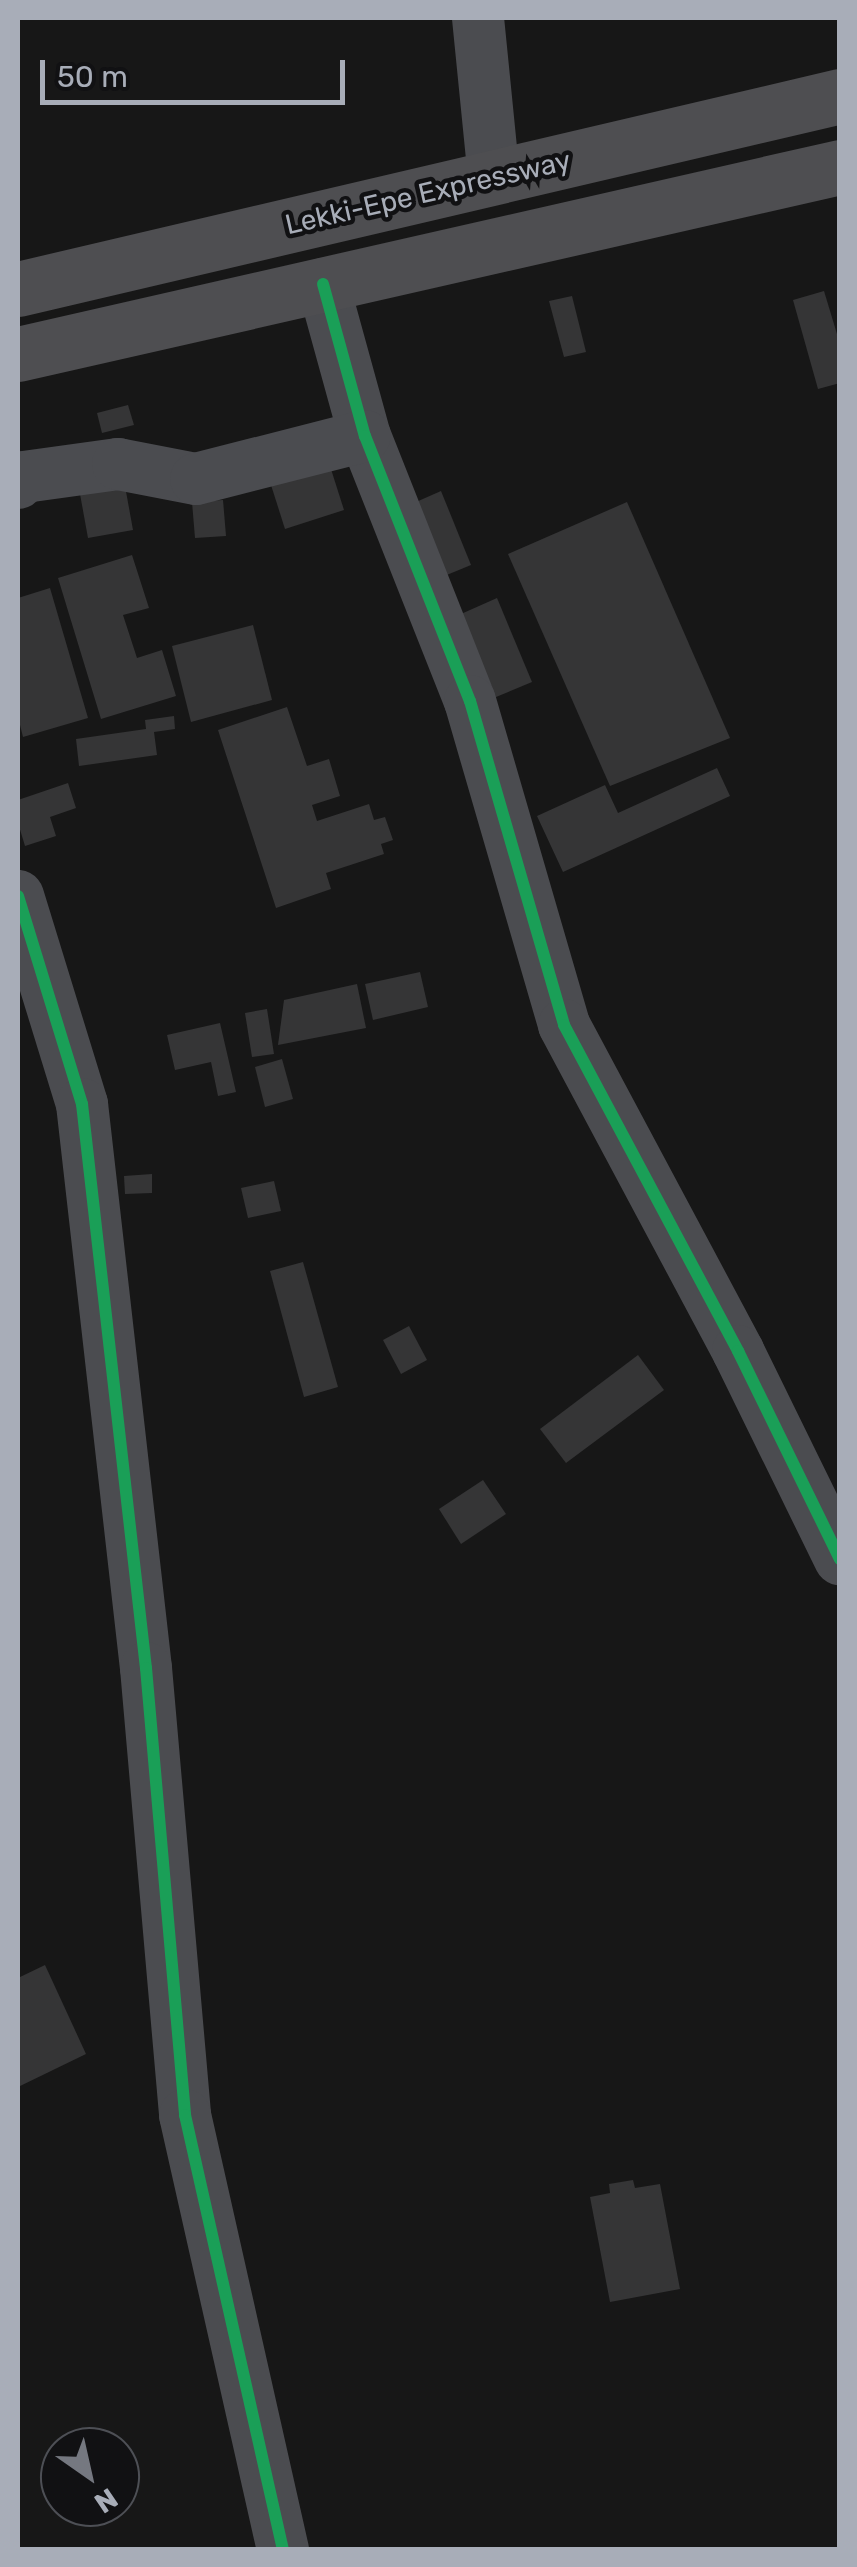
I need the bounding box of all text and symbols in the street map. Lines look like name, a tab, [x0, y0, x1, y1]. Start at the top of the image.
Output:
scale bar	[45, 40, 350, 102]
text: 50 m	[57, 59, 128, 95]
street label: Lekki-Epe Expressway	[282, 144, 574, 242]
north arrow	[40, 2427, 140, 2527]
text: N	[88, 2481, 124, 2520]

